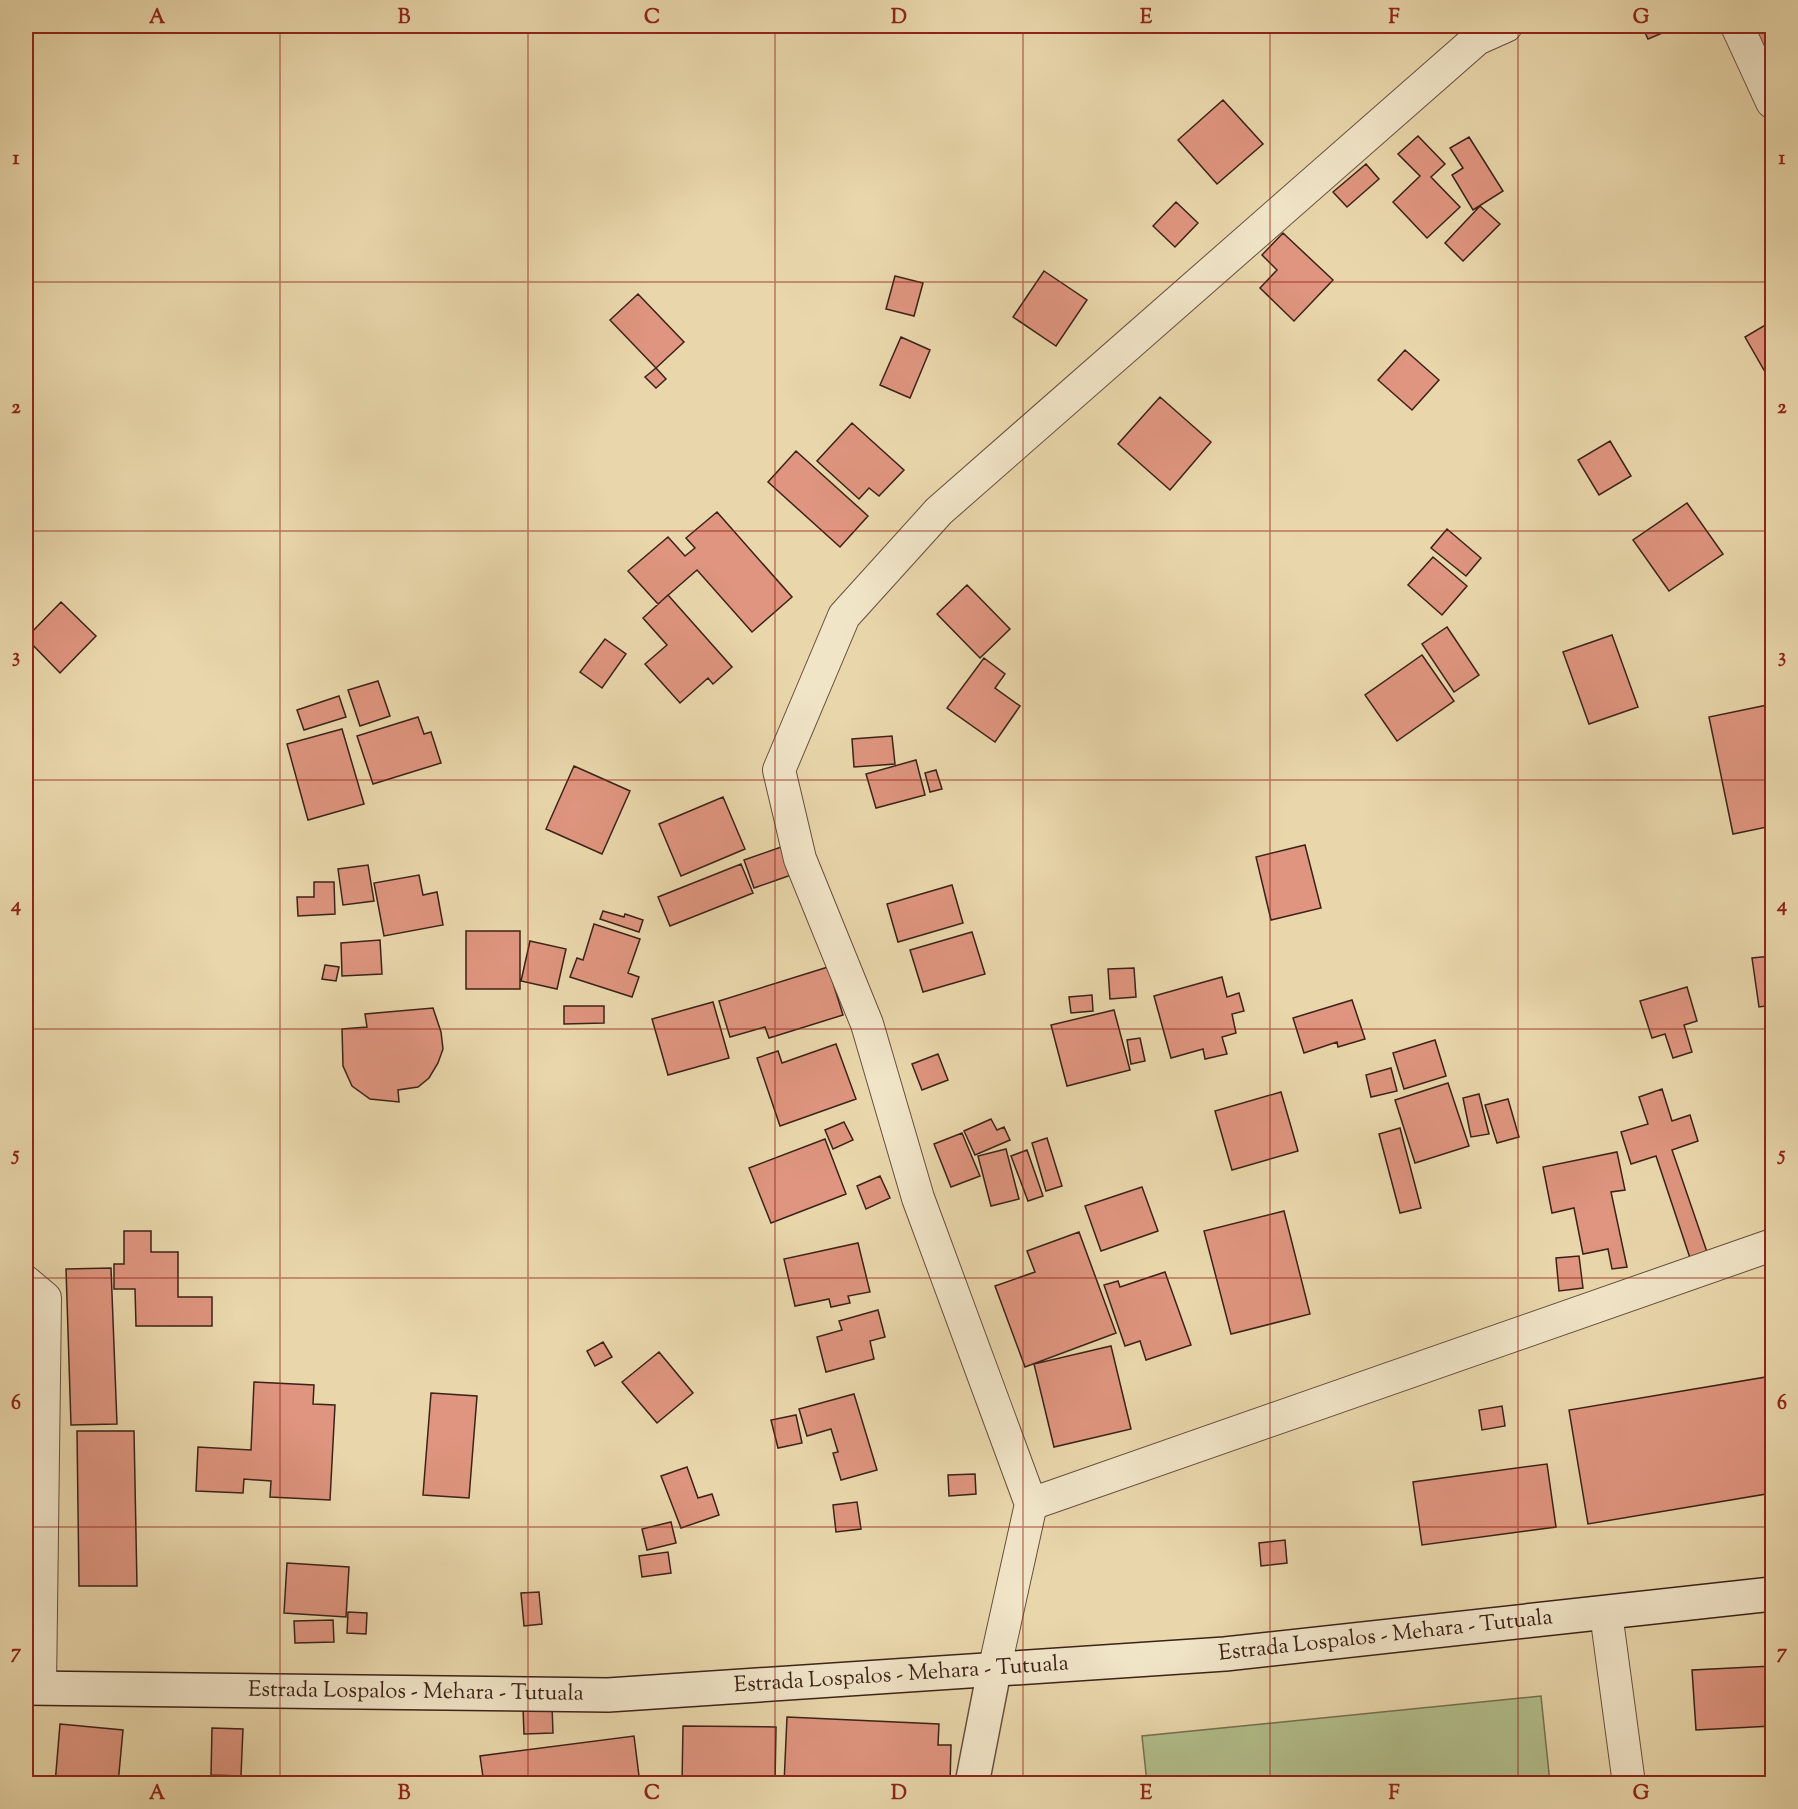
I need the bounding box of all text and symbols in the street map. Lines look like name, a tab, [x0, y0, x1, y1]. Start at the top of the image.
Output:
text: A	[149, 4, 166, 33]
text: B	[398, 4, 411, 33]
text: C	[644, 4, 660, 33]
text: D	[891, 4, 907, 33]
text: E	[1140, 4, 1153, 33]
text: F	[1388, 4, 1400, 33]
text: G	[1633, 4, 1650, 33]
text: 1	[13, 145, 20, 174]
text: 1	[1779, 145, 1786, 174]
text: 2	[11, 394, 21, 423]
text: 2	[1777, 394, 1787, 423]
text: 3	[12, 643, 20, 672]
text: 3	[1778, 643, 1786, 672]
text: 4	[10, 892, 21, 921]
text: 4	[1776, 892, 1787, 921]
text: 5	[11, 1141, 20, 1170]
text: 5	[1777, 1141, 1786, 1170]
text: 6	[11, 1390, 21, 1419]
text: 6	[1777, 1390, 1787, 1419]
street label: Estrada Lospalos - Mehara - Tutuala	[1217, 1602, 1554, 1671]
text: 7	[11, 1639, 22, 1668]
text: 7	[1777, 1639, 1788, 1668]
street label: Estrada Lospalos - Mehara - Tutuala	[733, 1648, 1070, 1703]
street label: Estrada Lospalos - Mehara - Tutuala	[248, 1675, 584, 1711]
text: A	[149, 1780, 166, 1809]
text: B	[398, 1780, 411, 1809]
text: C	[644, 1780, 660, 1809]
text: D	[891, 1780, 907, 1809]
text: E	[1140, 1780, 1153, 1809]
text: F	[1388, 1780, 1400, 1809]
text: G	[1633, 1780, 1650, 1809]

